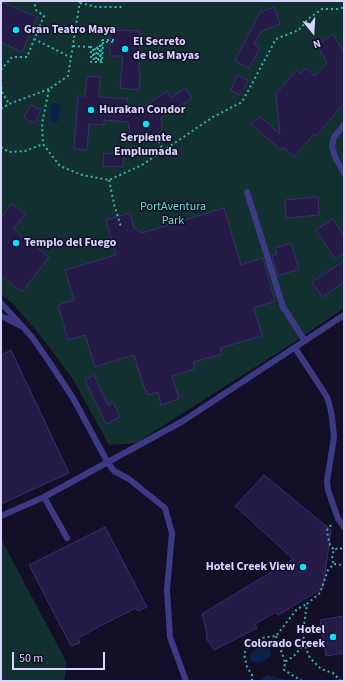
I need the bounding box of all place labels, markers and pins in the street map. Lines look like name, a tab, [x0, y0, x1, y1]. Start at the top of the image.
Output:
place label: Gran Teatro Maya	[24, 23, 116, 37]
marker: Gran Teatro Maya	[11, 25, 21, 35]
place label: El Secreto de los Mayas	[133, 35, 199, 63]
marker: El Secreto de los Mayas	[120, 44, 130, 54]
place label: Hurakan Condor	[99, 103, 186, 117]
marker: Hurakan Condor	[86, 105, 96, 115]
marker: Serpiente Emplumada	[141, 119, 151, 129]
place label: Serpiente Emplumada	[114, 131, 178, 159]
place label: Templo del Fuego	[24, 236, 116, 250]
marker: Templo del Fuego	[11, 238, 21, 248]
place label: Hotel Creek View	[206, 560, 295, 574]
marker: Hotel Creek View	[298, 562, 308, 572]
place label: Hotel Colorado Creek	[244, 623, 325, 651]
marker: Hotel Colorado Creek	[328, 632, 338, 642]

